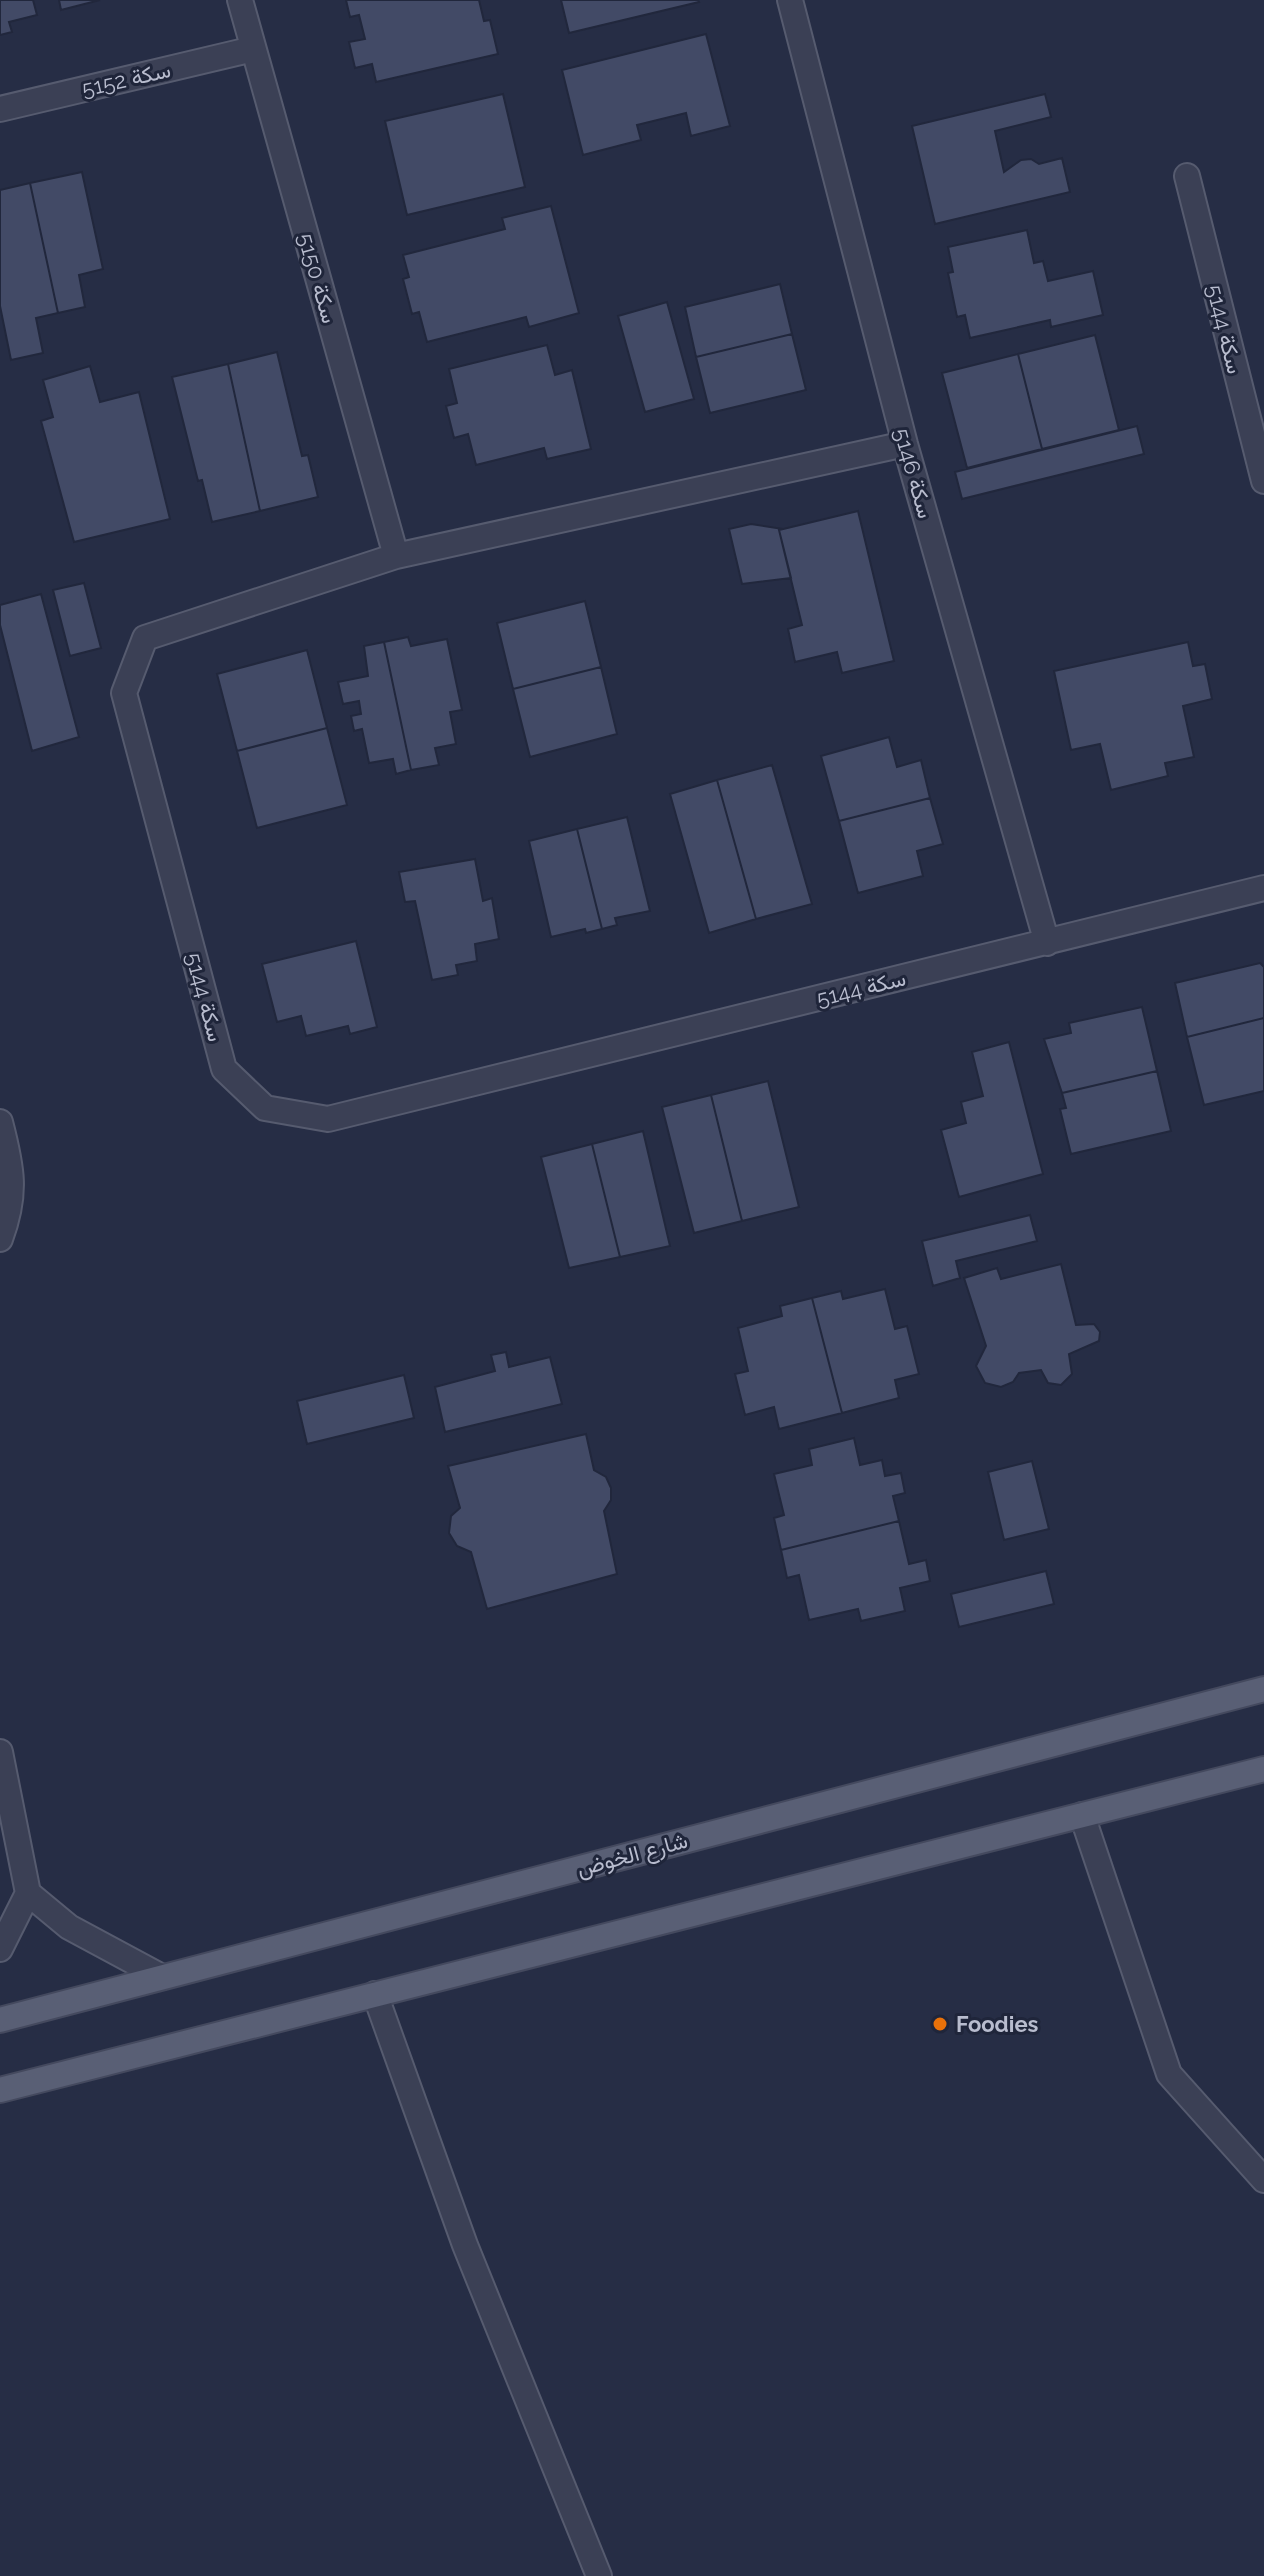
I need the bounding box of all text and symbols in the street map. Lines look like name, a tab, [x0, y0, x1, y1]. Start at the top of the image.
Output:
street label: سكة 5152	[79, 56, 173, 102]
street label: سكة 5150	[293, 230, 343, 326]
street label: سكة 5144	[1201, 282, 1249, 376]
street label: سكة 5146	[889, 425, 939, 521]
street label: سكة 5144	[181, 950, 229, 1044]
street label: سكة 5144	[814, 964, 908, 1012]
street label: شارع الخوض	[574, 1827, 691, 1883]
place label: Foodies	[956, 2011, 1039, 2037]
marker: Foodies	[931, 2015, 949, 2033]

